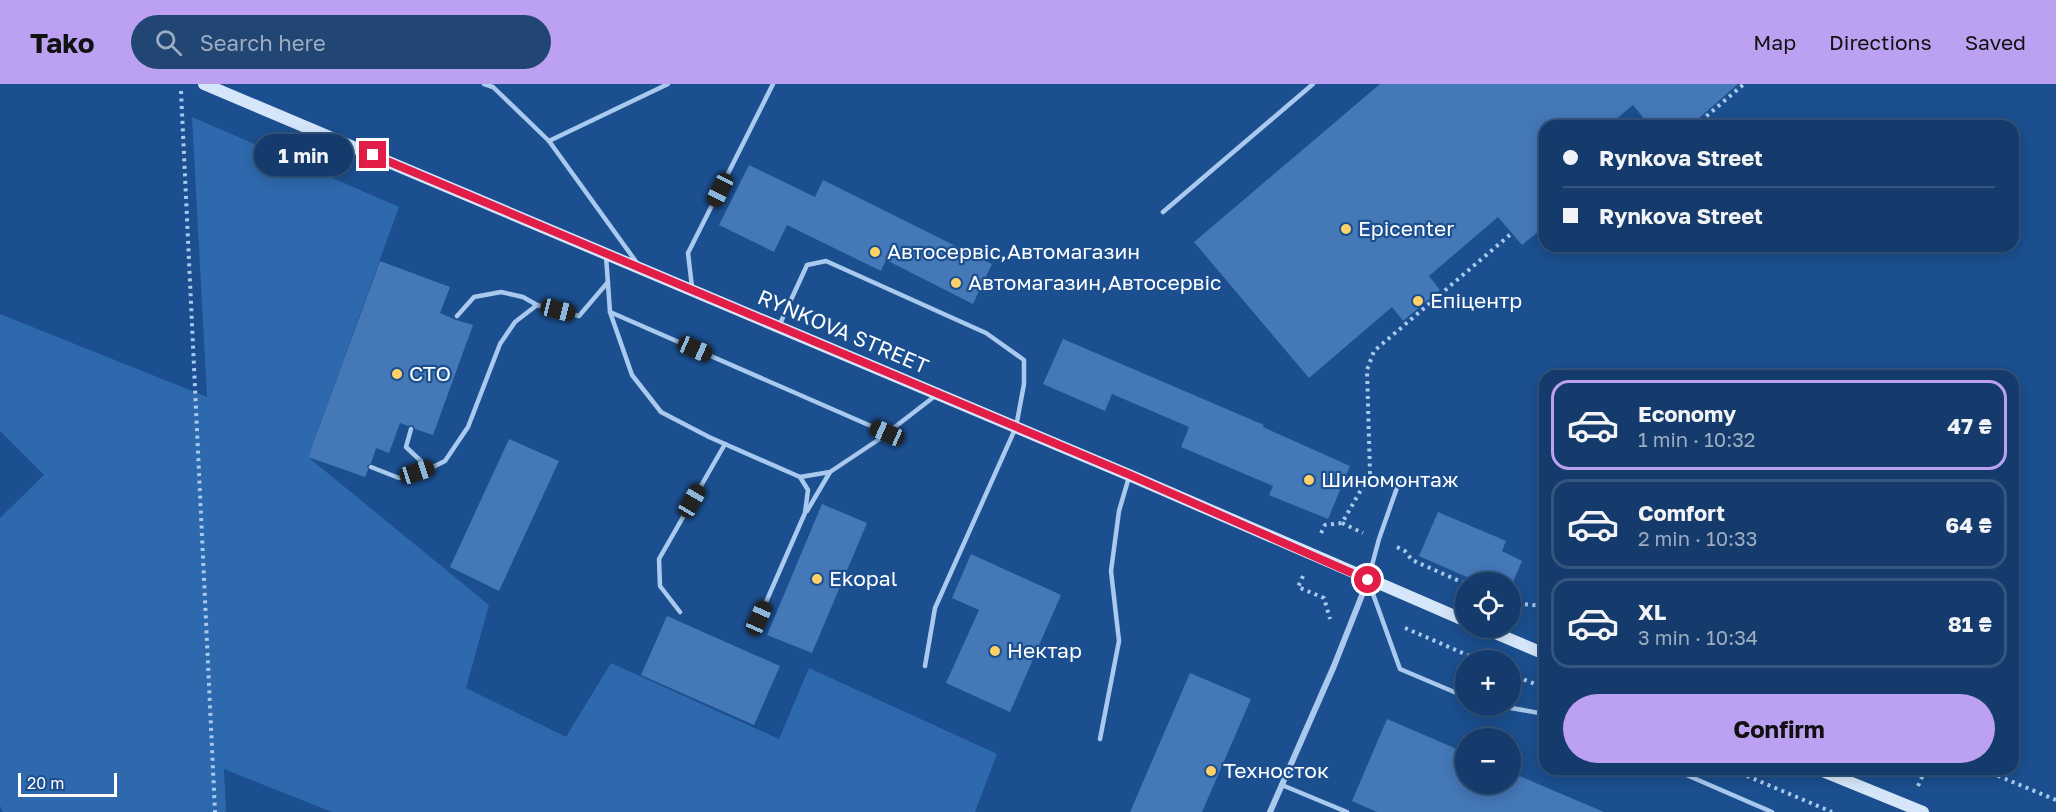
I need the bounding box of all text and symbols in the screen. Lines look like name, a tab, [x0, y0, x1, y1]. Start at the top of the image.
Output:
search box	[131, 15, 551, 69]
text: Tako	[30, 26, 95, 59]
icon: search	[152, 26, 185, 59]
text: Search here	[200, 29, 326, 56]
text: Map	[1753, 29, 1796, 55]
text: Directions	[1829, 29, 1932, 55]
text: Saved	[1965, 29, 2026, 55]
callout: 1 min	[253, 134, 352, 176]
route end	[359, 141, 386, 168]
text: 1 min	[278, 143, 329, 167]
text: Rynkova Street	[1599, 144, 1763, 171]
car	[704, 170, 736, 210]
text: Rynkova Street	[1599, 202, 1763, 229]
place label: Epicenter	[1358, 215, 1454, 241]
marker: Epicenter	[1339, 222, 1353, 236]
place label: Автосервіс,Автомагазин	[887, 238, 1140, 264]
marker: Автосервіс,Автомагазин	[868, 245, 882, 259]
place label: Автомагазин,Автосервіс	[968, 269, 1222, 295]
marker: Автомагазин,Автосервіс	[949, 276, 963, 290]
street label: RYNKOVA STREET	[754, 283, 933, 379]
place label: Епіцентр	[1430, 287, 1522, 313]
marker: Епіцентр	[1411, 294, 1425, 308]
car	[538, 297, 578, 323]
car	[675, 333, 715, 365]
place label: СТО	[409, 360, 451, 386]
marker: СТО	[390, 367, 404, 381]
icon: car	[1566, 398, 1620, 452]
text: Economy	[1638, 400, 1736, 427]
text: 47 ₴	[1947, 412, 1992, 439]
car	[867, 417, 907, 449]
text: 1 min · 10:32	[1638, 427, 1755, 451]
car	[397, 458, 437, 486]
place label: Шиномонтаж	[1321, 466, 1459, 492]
marker: Шиномонтаж	[1302, 473, 1316, 487]
car	[675, 481, 709, 521]
icon: car	[1566, 497, 1620, 551]
text: Comfort	[1638, 499, 1725, 526]
text: 64 ₴	[1945, 511, 1992, 538]
text: 2 min · 10:33	[1638, 526, 1757, 550]
place label: Ekopal	[829, 565, 897, 591]
route start	[1354, 566, 1381, 593]
marker: Ekopal	[810, 572, 824, 586]
map controls	[1455, 572, 1521, 794]
button: locate	[1455, 572, 1521, 638]
icon: car	[1566, 596, 1620, 650]
car	[743, 598, 775, 638]
text: XL	[1638, 598, 1666, 625]
text: 81 ₴	[1948, 610, 1992, 637]
text: 3 min · 10:34	[1638, 625, 1758, 649]
place label: Нектар	[1007, 637, 1082, 663]
marker: Нектар	[988, 644, 1002, 658]
button: +	[1455, 650, 1521, 716]
button: Confirm	[1563, 694, 1995, 763]
button: −	[1455, 728, 1521, 794]
place label: Техносток	[1223, 757, 1329, 783]
marker: Техносток	[1204, 764, 1218, 778]
scale bar	[18, 770, 117, 798]
text: 20 m	[27, 773, 64, 793]

